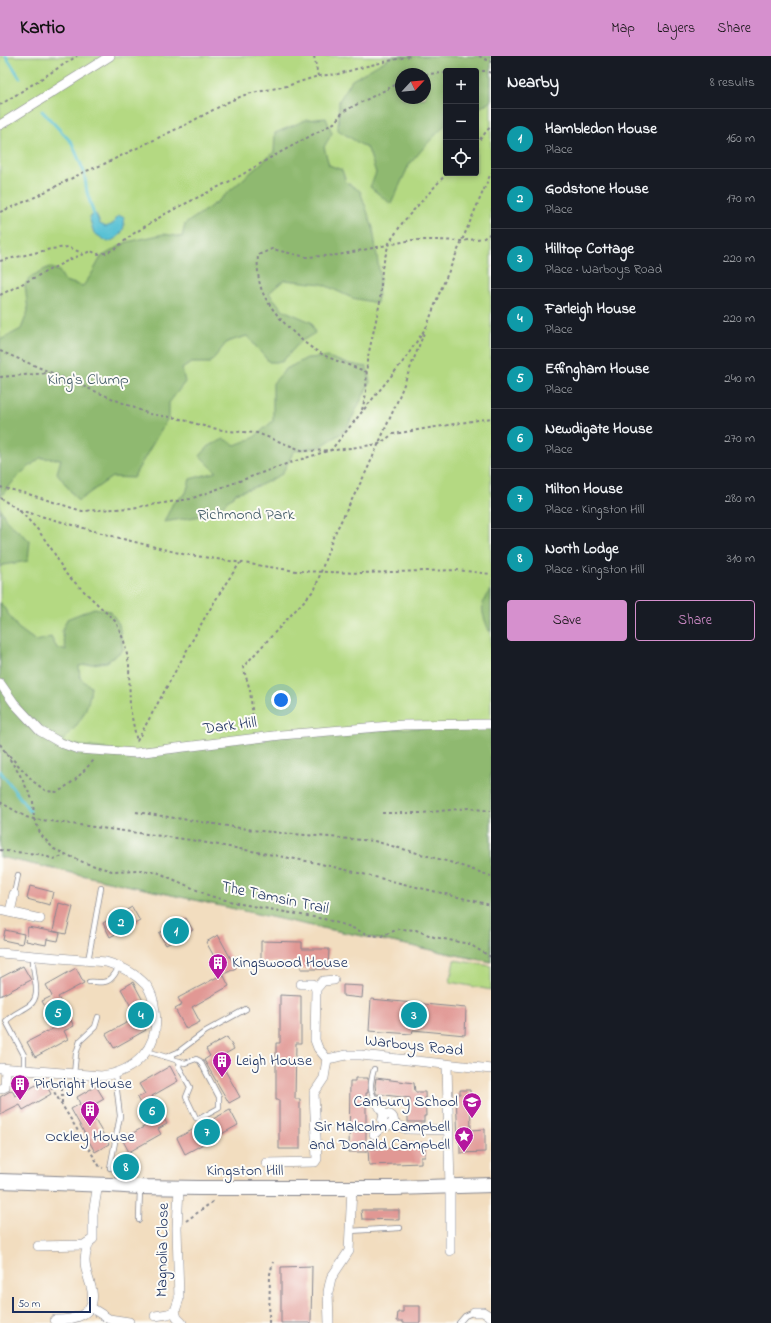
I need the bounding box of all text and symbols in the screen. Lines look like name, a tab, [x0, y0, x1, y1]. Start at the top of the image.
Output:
text: Kartio	[20, 15, 65, 42]
text: Map	[611, 18, 635, 39]
text: Layers	[657, 18, 695, 39]
text: Share	[717, 18, 751, 39]
north arrow	[395, 68, 431, 104]
map controls	[443, 68, 479, 176]
button: +	[443, 68, 479, 104]
text: Nearby	[507, 70, 559, 95]
text: 8 results	[710, 73, 755, 92]
button: −	[443, 104, 479, 140]
text: Hambledon House	[545, 118, 657, 140]
text: 1	[518, 129, 522, 148]
text: 160 m	[726, 129, 755, 148]
button: locate	[443, 140, 479, 176]
text: Place	[545, 140, 573, 159]
text: Godstone House	[545, 178, 648, 200]
text: 2	[517, 189, 523, 208]
text: 170 m	[727, 189, 755, 208]
text: Place	[545, 200, 573, 219]
text: Hilltop Cottage	[545, 238, 634, 260]
text: 3	[517, 249, 523, 268]
text: 220 m	[723, 249, 755, 268]
text: Place · Warboys Road	[545, 260, 662, 279]
text: Farleigh House	[545, 298, 636, 320]
text: 4	[517, 309, 523, 328]
text: 220 m	[723, 309, 755, 328]
text: Place	[545, 320, 573, 339]
text: Effingham House	[545, 358, 649, 380]
park label: King's Clump	[47, 368, 129, 392]
text: 5	[516, 369, 524, 388]
text: 240 m	[724, 369, 755, 388]
text: Place	[545, 380, 573, 399]
text: Newdigate House	[545, 418, 652, 440]
text: 6	[517, 429, 523, 448]
text: 270 m	[724, 429, 755, 448]
text: Place	[545, 440, 573, 459]
text: Milton House	[545, 478, 623, 500]
text: 7	[517, 489, 523, 508]
text: 280 m	[725, 489, 755, 508]
text: Place · Kingston Hill	[545, 500, 644, 519]
park label: Richmond Park	[198, 503, 295, 527]
text: North Lodge	[545, 538, 619, 560]
text: 8	[518, 549, 522, 568]
text: 310 m	[727, 549, 755, 568]
text: Place · Kingston Hill	[545, 560, 644, 579]
button: Save	[507, 600, 627, 641]
button: Share	[635, 600, 755, 641]
your location	[271, 690, 291, 710]
street label: Dark Hill	[201, 711, 259, 741]
street label: The Tamsin Trail	[219, 875, 331, 921]
pin: 2	[108, 907, 134, 937]
pin: 1	[163, 916, 189, 946]
place label: Kingswood House	[232, 951, 349, 975]
building icon: Kingswood House	[207, 952, 229, 980]
pin: 5	[45, 998, 71, 1028]
pin: 4	[128, 1000, 154, 1030]
pin: 3	[401, 1000, 427, 1030]
street label: Warboys Road	[364, 1029, 464, 1063]
place label: Leigh House	[236, 1049, 313, 1073]
building icon: Leigh House	[211, 1050, 233, 1078]
place label: Pirbright House	[34, 1072, 133, 1096]
building icon: Pirbright House	[9, 1073, 31, 1101]
place label: Canbury School	[353, 1090, 458, 1114]
school or university icon: Canbury School	[461, 1091, 483, 1119]
pin: 6	[139, 1096, 165, 1126]
building icon: Ockley House	[79, 1099, 101, 1127]
place label: Sir Malcolm Campbell and Donald Campbell	[309, 1115, 450, 1157]
pin: 7	[194, 1117, 220, 1147]
place label: Ockley House	[45, 1125, 136, 1149]
place icon: Sir Malcolm Campbell and Donald Campbell	[453, 1125, 475, 1153]
pin: 8	[113, 1152, 139, 1182]
street label: Kingston Hill	[206, 1159, 284, 1183]
street label: Magnolia Close	[150, 1202, 176, 1297]
scale bar	[12, 1295, 91, 1314]
text: 50 m	[18, 1296, 40, 1312]

